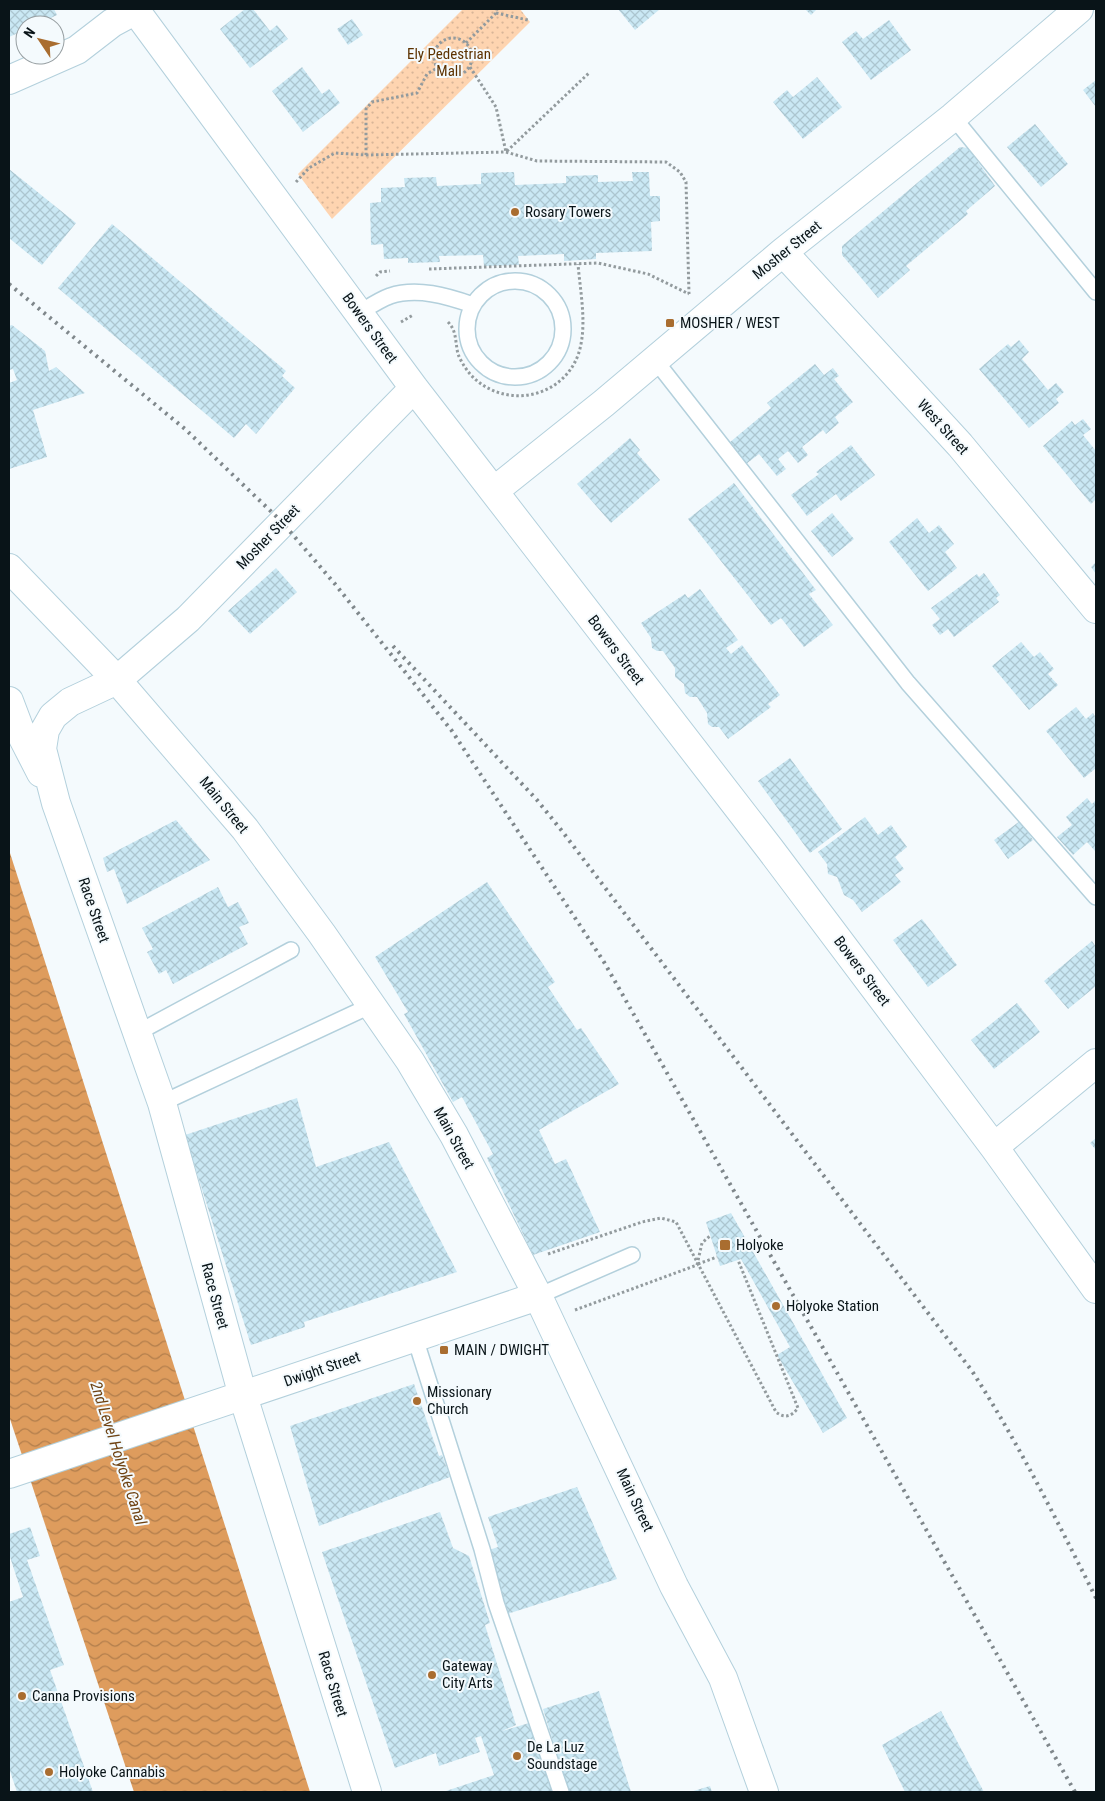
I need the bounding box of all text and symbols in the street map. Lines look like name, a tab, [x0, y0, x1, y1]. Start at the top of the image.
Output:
north arrow	[15, 15, 65, 65]
text: N	[20, 24, 38, 41]
park label: Ely Pedestrian Mall	[407, 45, 491, 80]
place label: Rosary Towers	[525, 203, 612, 221]
marker: Rosary Towers	[509, 206, 521, 218]
street label: Mosher Street	[749, 217, 825, 283]
street label: Bowers Street	[338, 289, 402, 367]
place label: MOSHER / WEST	[680, 314, 780, 332]
marker: MOSHER / WEST	[664, 317, 676, 329]
street label: West Street	[914, 396, 972, 458]
street label: Mosher Street	[233, 501, 303, 573]
street label: Bowers Street	[584, 612, 648, 688]
street label: Main Street	[196, 773, 252, 837]
street label: Race Street	[74, 875, 114, 945]
street label: Bowers Street	[830, 933, 894, 1009]
street label: Main Street	[430, 1104, 478, 1172]
place label: Holyoke	[736, 1236, 784, 1254]
marker: Holyoke	[718, 1238, 732, 1252]
street label: Race Street	[198, 1261, 232, 1331]
place label: Holyoke Station	[786, 1297, 879, 1315]
marker: Holyoke Station	[770, 1300, 782, 1312]
place label: MAIN / DWIGHT	[454, 1341, 549, 1359]
marker: MAIN / DWIGHT	[438, 1344, 450, 1356]
street label: Dwight Street	[282, 1348, 362, 1390]
water label: 2nd Level Holyoke Canal	[86, 1379, 151, 1528]
place label: Missionary Church	[427, 1383, 492, 1418]
marker: Missionary Church	[411, 1395, 423, 1407]
street label: Main Street	[613, 1465, 657, 1535]
street label: Race Street	[314, 1649, 352, 1719]
place label: Gateway City Arts	[442, 1657, 493, 1692]
marker: Gateway City Arts	[426, 1669, 438, 1681]
place label: Canna Provisions	[32, 1687, 135, 1705]
marker: Canna Provisions	[16, 1690, 28, 1702]
place label: De La Luz Soundstage	[527, 1738, 597, 1773]
marker: De La Luz Soundstage	[511, 1750, 523, 1762]
place label: Holyoke Cannabis	[59, 1763, 165, 1781]
marker: Holyoke Cannabis	[43, 1766, 55, 1778]

